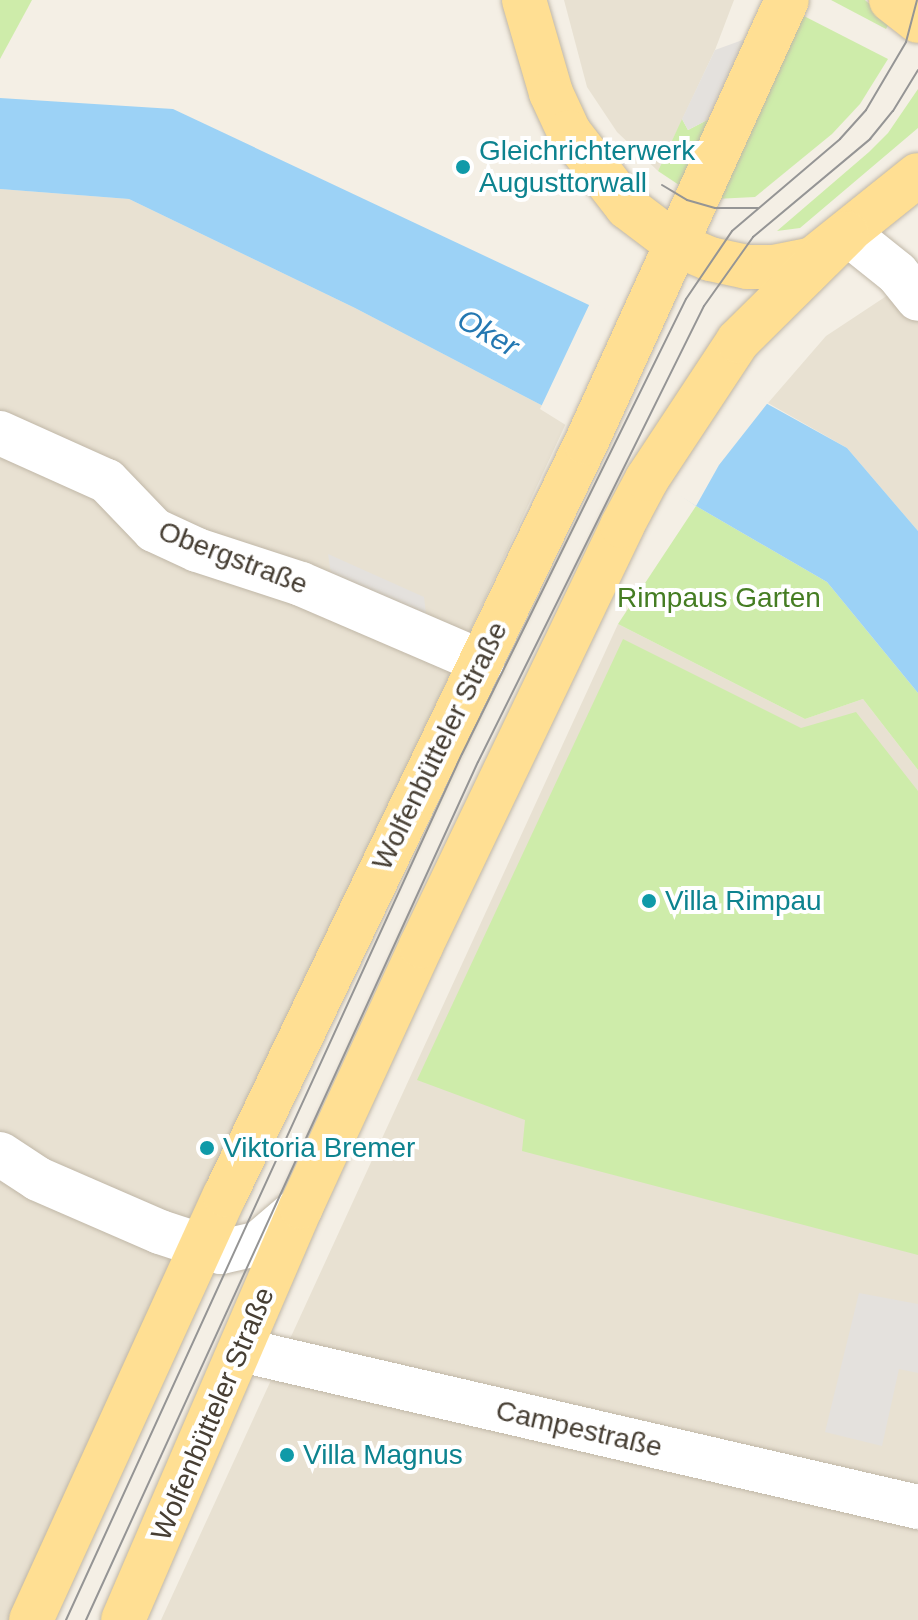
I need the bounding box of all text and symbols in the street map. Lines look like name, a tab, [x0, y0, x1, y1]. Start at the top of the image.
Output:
place label: Gleichrichterwerk Augusttorwall	[479, 134, 695, 200]
marker: Gleichrichterwerk Augusttorwall	[454, 158, 472, 176]
water label: Oker	[451, 301, 525, 365]
street label: Obergstraße	[154, 514, 312, 602]
park label: Rimpaus Garten	[617, 581, 821, 615]
street label: Wolfenbütteler Straße	[365, 616, 515, 876]
place label: Villa Rimpau	[665, 884, 822, 918]
marker: Villa Rimpau	[640, 892, 658, 910]
place label: Viktoria Bremer	[223, 1131, 415, 1165]
marker: Viktoria Bremer	[198, 1139, 216, 1157]
street label: Wolfenbütteler Straße	[144, 1282, 282, 1546]
street label: Campestraße	[493, 1394, 665, 1464]
place label: Villa Magnus	[303, 1438, 463, 1472]
marker: Villa Magnus	[278, 1446, 296, 1464]

